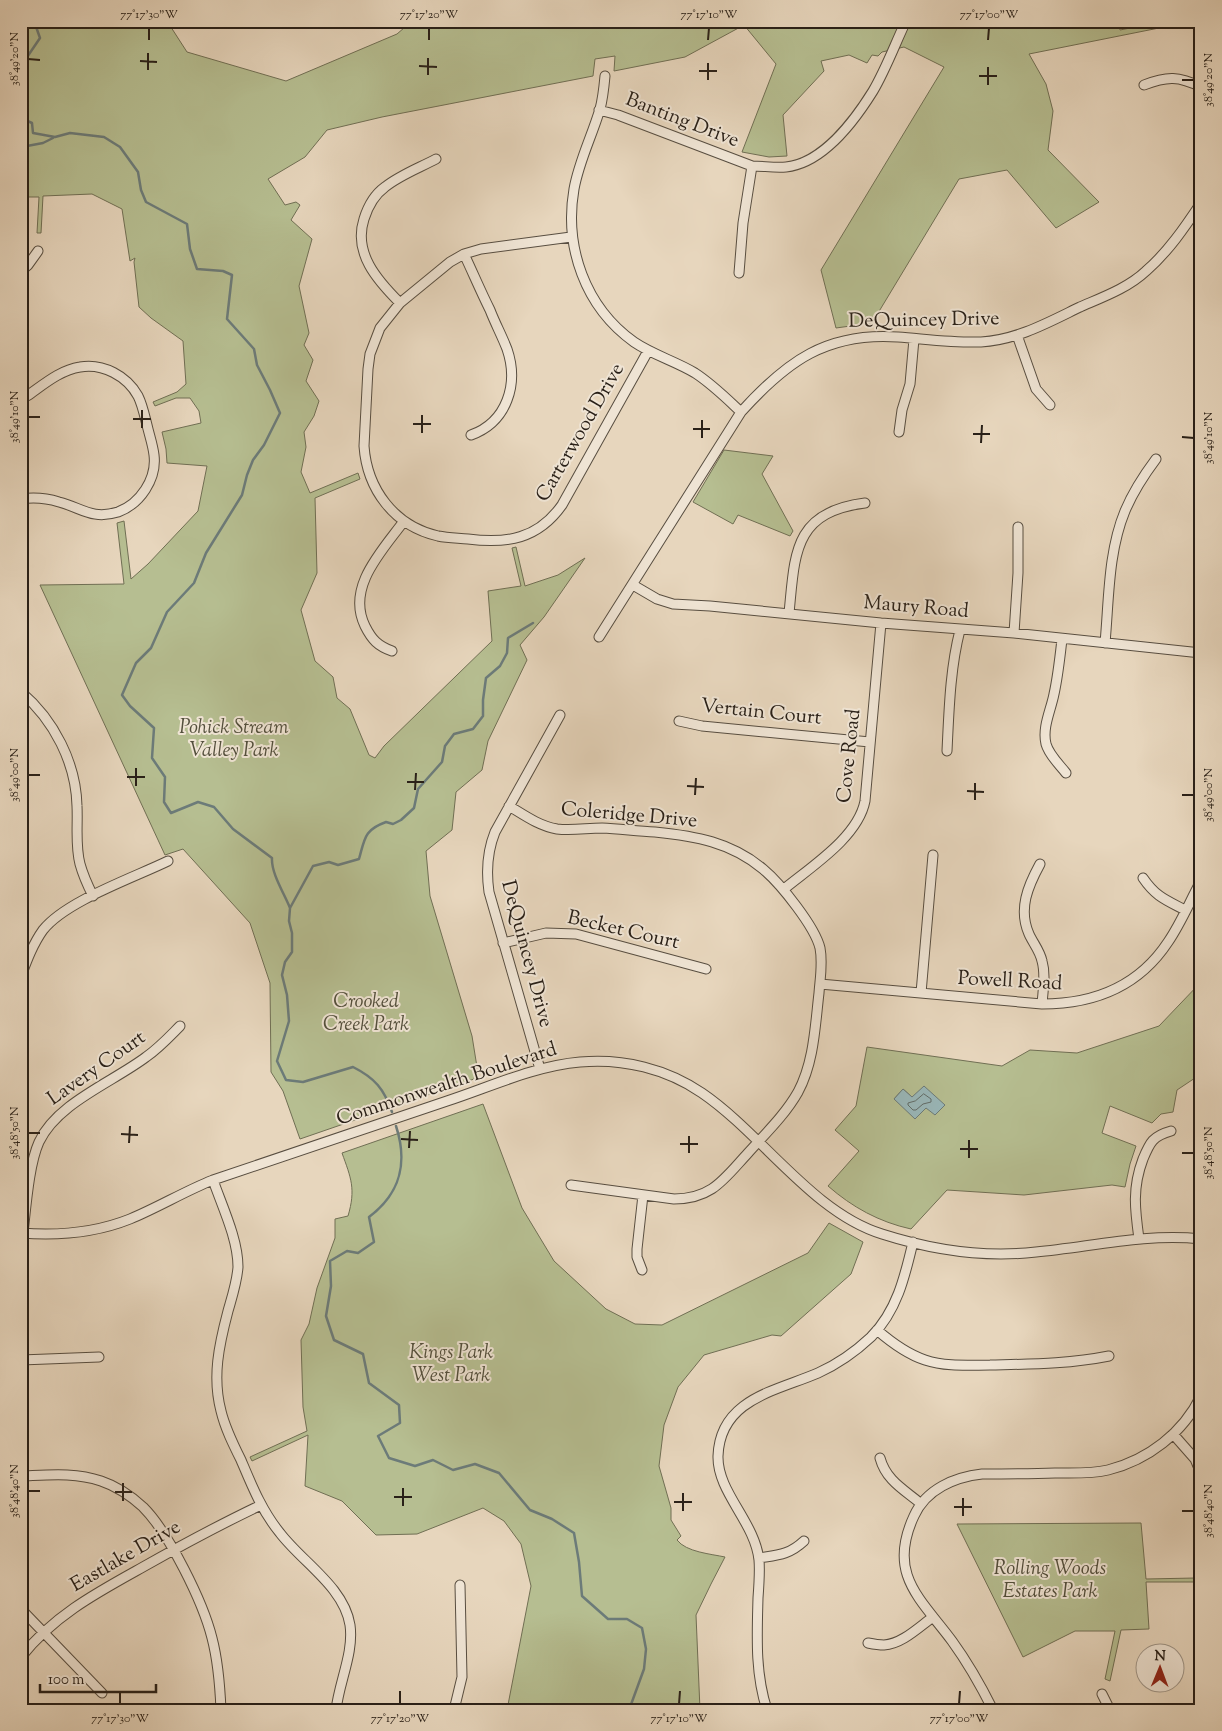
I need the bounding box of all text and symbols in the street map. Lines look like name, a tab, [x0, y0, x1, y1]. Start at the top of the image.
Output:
text: 77°17'30"W	[120, 6, 178, 24]
text: 77°17'20"W	[400, 6, 459, 24]
text: 77°17'10"W	[681, 6, 738, 24]
text: 77°17'00"W	[960, 6, 1019, 24]
text: 38°49'20"N	[6, 32, 24, 86]
text: 38°49'20"N	[1200, 53, 1218, 107]
street label: Banting Drive	[621, 86, 743, 156]
street label: DeQuincey Drive	[848, 305, 1000, 337]
street label: Carterwood Drive	[529, 358, 633, 508]
text: 38°49'10"N	[6, 390, 24, 443]
text: 38°49'10"N	[1200, 411, 1218, 464]
street label: Maury Road	[862, 589, 970, 627]
street label: Vertain Court	[699, 692, 823, 734]
street label: Cove Road	[831, 708, 869, 804]
park label: Pohick Stream Valley Park	[179, 714, 289, 766]
text: 38°49'00"N	[6, 748, 24, 802]
text: 38°49'00"N	[1200, 768, 1218, 822]
street label: Coleridge Drive	[560, 796, 698, 836]
street label: DeQuincey Drive	[492, 877, 560, 1031]
street label: Becket Court	[564, 904, 682, 958]
street label: Powell Road	[957, 965, 1063, 999]
park label: Crooked Creek Park	[323, 988, 409, 1040]
street label: Lavery Court	[42, 1024, 152, 1114]
street label: Commonwealth Boulevard	[333, 1036, 561, 1134]
text: 38°48'50"N	[6, 1106, 24, 1160]
text: 38°48'50"N	[1200, 1126, 1218, 1180]
park label: Kings Park West Park	[409, 1339, 493, 1391]
text: 38°48'40"N	[6, 1464, 24, 1518]
text: 38°48'40"N	[1200, 1484, 1218, 1538]
street label: Eastlake Drive	[65, 1514, 187, 1600]
park label: Rolling Woods Estates Park	[994, 1555, 1107, 1607]
north arrow	[1134, 1644, 1184, 1694]
text: N	[1154, 1647, 1166, 1667]
scale bar	[40, 1661, 156, 1693]
text: 100 m	[48, 1670, 85, 1691]
text: 77°17'30"W	[91, 1710, 149, 1728]
text: 77°17'20"W	[371, 1710, 430, 1728]
text: 77°17'10"W	[651, 1710, 708, 1728]
text: 77°17'00"W	[930, 1710, 989, 1728]

